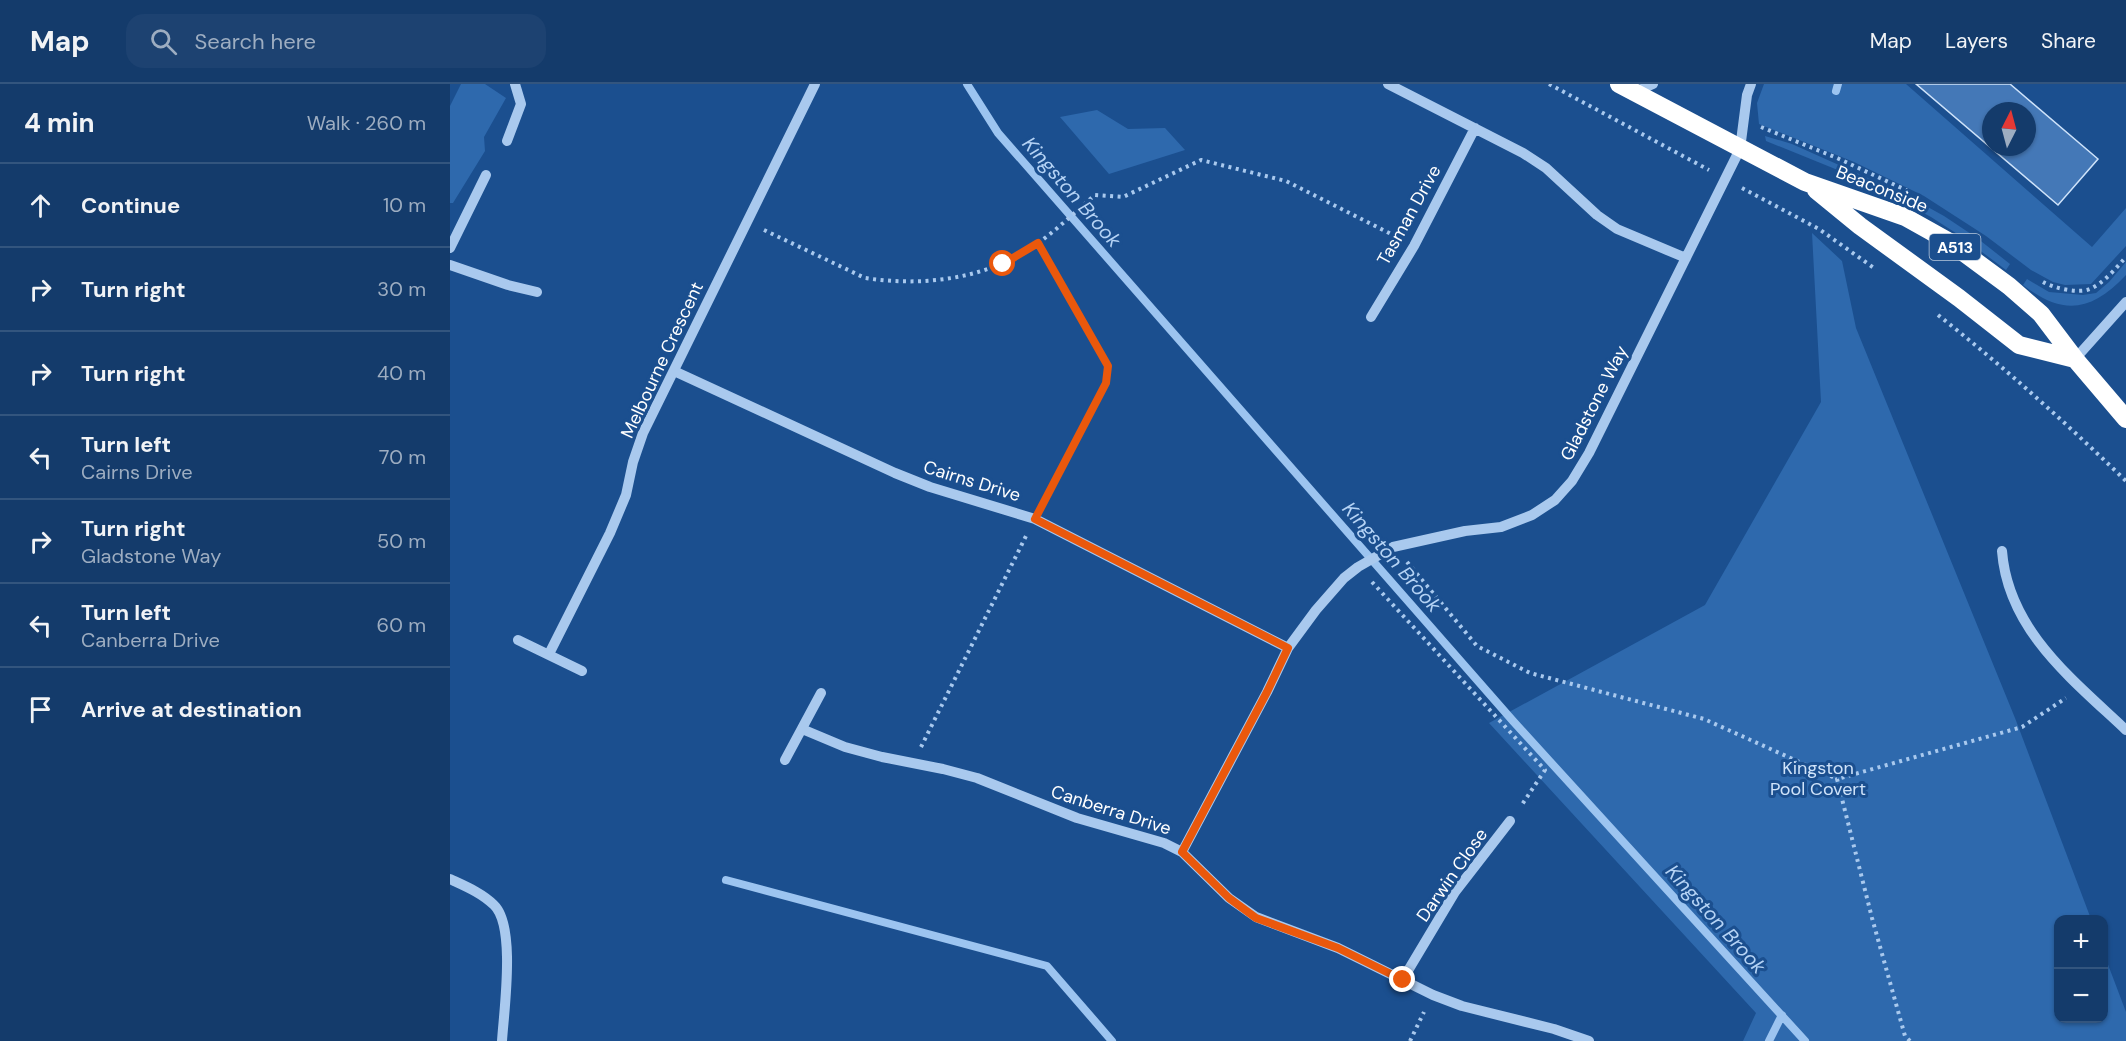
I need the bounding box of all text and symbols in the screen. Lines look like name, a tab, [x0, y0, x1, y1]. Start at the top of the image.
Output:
search box	[126, 14, 546, 68]
text: Map	[30, 23, 90, 60]
icon: search	[147, 25, 180, 58]
text: Search here	[195, 27, 316, 56]
text: Map	[1870, 27, 1912, 55]
text: Layers	[1945, 27, 2008, 55]
text: Share	[2041, 27, 2096, 55]
north arrow	[1982, 102, 2036, 156]
text: 4 min	[24, 106, 95, 140]
text: Walk · 260 m	[307, 110, 426, 136]
water label: Kingston Brook	[1017, 131, 1128, 253]
street label: Beaconside	[1833, 160, 1931, 218]
street label: Tasman Drive	[1372, 161, 1446, 269]
icon: ahead	[24, 189, 57, 222]
text: Continue	[81, 191, 180, 220]
text: 10 m	[383, 192, 426, 218]
road number: A513	[1930, 234, 1980, 260]
route start	[989, 250, 1015, 276]
icon: right	[24, 273, 57, 306]
text: Turn right	[81, 275, 186, 304]
text: 30 m	[377, 276, 426, 302]
street label: Melbourne Crescent	[615, 278, 709, 442]
street label: Gladstone Way	[1555, 341, 1633, 465]
icon: right	[24, 357, 57, 390]
text: Turn right	[81, 359, 186, 388]
text: 40 m	[377, 360, 426, 386]
text: Turn left	[81, 430, 171, 459]
icon: left	[24, 441, 57, 474]
text: 70 m	[379, 444, 426, 470]
street label: Cairns Drive	[920, 455, 1024, 507]
text: Cairns Drive	[81, 459, 193, 485]
water label: Kingston Brook	[1337, 496, 1448, 618]
text: Turn right	[81, 514, 186, 543]
icon: right	[24, 525, 57, 558]
text: 50 m	[377, 528, 426, 554]
text: Gladstone Way	[81, 543, 221, 569]
text: Turn left	[81, 598, 171, 627]
icon: left	[24, 609, 57, 642]
text: 60 m	[377, 612, 426, 638]
text: Canberra Drive	[81, 627, 220, 653]
icon: arrive	[24, 693, 57, 726]
text: Arrive at destination	[81, 695, 302, 724]
park label: Kingston Pool Covert	[1770, 756, 1866, 801]
street label: Canberra Drive	[1048, 779, 1174, 841]
street label: Darwin Close	[1411, 824, 1493, 926]
water label: Kingston Brook	[1660, 859, 1772, 980]
map controls	[2054, 915, 2108, 1023]
button: +	[2054, 915, 2108, 969]
route end	[1389, 966, 1415, 992]
button: −	[2054, 969, 2108, 1023]

